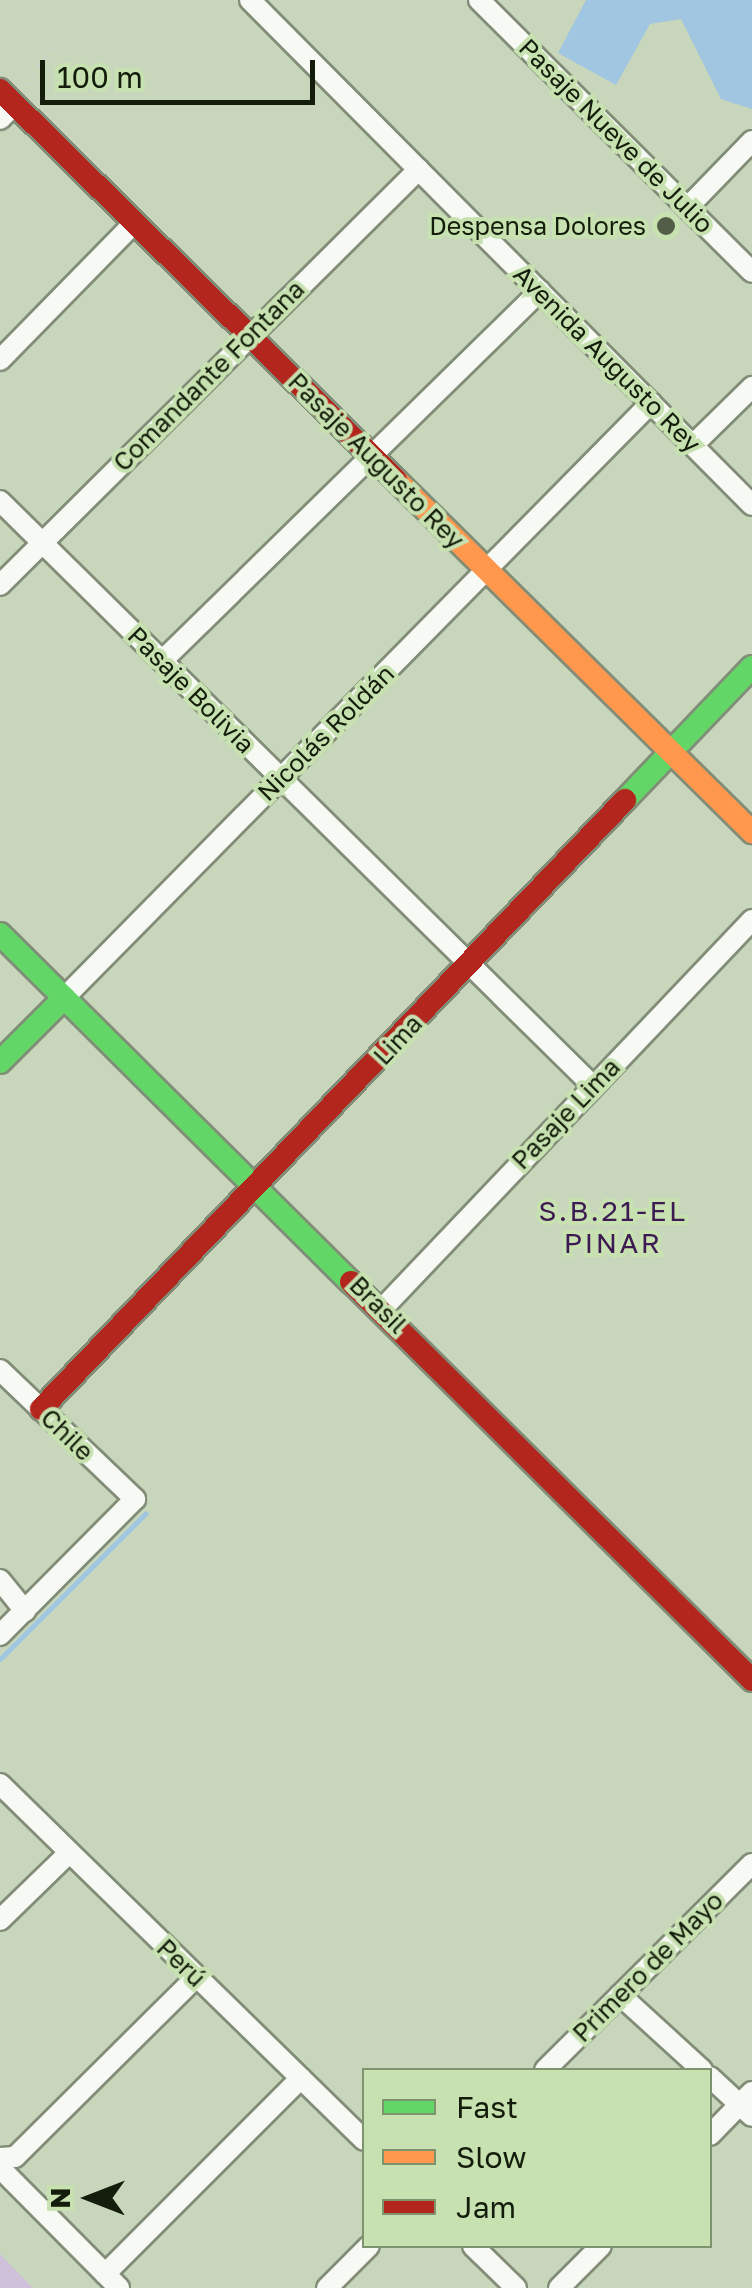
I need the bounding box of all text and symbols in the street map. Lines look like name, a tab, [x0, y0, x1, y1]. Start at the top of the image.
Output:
street label: Pasaje Nueve de Julio	[513, 33, 719, 239]
scale bar	[45, 40, 320, 102]
text: 100 m	[57, 59, 143, 95]
place label: Despensa Dolores	[429, 211, 646, 241]
marker: Despensa Dolores	[655, 215, 677, 237]
street label: Avenida Augusto Rey	[507, 259, 707, 459]
street label: Comandante Fontana	[107, 274, 311, 478]
street label: Pasaje Augusto Rey	[282, 367, 470, 555]
street label: Pasaje Bolivia	[122, 621, 260, 759]
street label: Nicolás Roldán	[252, 659, 400, 807]
street label: Lima	[368, 1009, 428, 1071]
street label: Pasaje Lima	[506, 1052, 626, 1176]
district label: S.B.21-EL PINAR	[539, 1194, 687, 1260]
street label: Brasil	[343, 1270, 413, 1340]
street label: Chile	[35, 1403, 99, 1467]
street label: Primero de Mayo	[567, 1886, 729, 2048]
street label: Perú	[151, 1933, 211, 1993]
legend	[362, 2068, 712, 2248]
text: Fast	[456, 2089, 518, 2125]
text: Slow	[456, 2139, 527, 2175]
north arrow	[40, 2148, 140, 2248]
text: N	[43, 2187, 76, 2209]
text: Jam	[456, 2189, 516, 2225]

